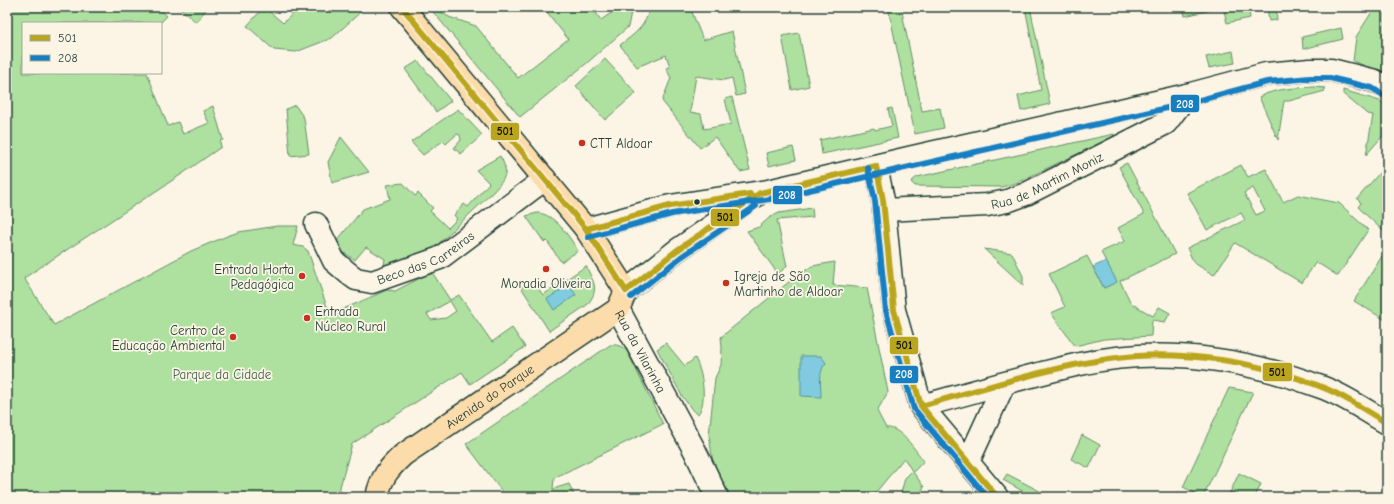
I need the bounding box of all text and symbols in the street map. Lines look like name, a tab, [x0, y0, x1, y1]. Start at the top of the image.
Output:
legend	[22, 22, 162, 74]
text: 501	[58, 31, 77, 45]
text: 208	[58, 51, 78, 65]
line badge: 208	[1170, 94, 1200, 113]
text: 208	[1176, 98, 1194, 111]
line badge: 501	[490, 122, 520, 141]
text: 501	[497, 125, 513, 138]
place label: CTT Aldoar	[590, 136, 653, 151]
marker: CTT Aldoar	[577, 138, 587, 148]
street label: Rua de Martim Moniz	[990, 149, 1106, 212]
line badge: 208	[772, 185, 803, 205]
text: 208	[778, 189, 796, 202]
unlabelled marker	[692, 197, 702, 207]
line badge: 501	[710, 208, 740, 227]
text: 501	[717, 211, 733, 224]
street label: Beco das Carreiras	[375, 228, 477, 288]
place label: Entrada Horta Pedagógica	[214, 262, 294, 292]
marker: Moradia Oliveira	[541, 264, 551, 274]
place label: Igreja de São Martinho de Aldoar	[734, 269, 843, 299]
marker: Entrada Horta Pedagógica	[297, 271, 307, 281]
place label: Moradia Oliveira	[501, 276, 591, 291]
marker: Igreja de São Martinho de Aldoar	[721, 278, 731, 288]
place label: Entrada Núcleo Rural	[315, 304, 386, 334]
street label: Rua da Vilarinha	[612, 307, 669, 395]
marker: Entrada Núcleo Rural	[302, 313, 312, 323]
place label: Centro de Educação Ambiental	[112, 323, 225, 353]
marker: Centro de Educação Ambiental	[228, 332, 238, 342]
line badge: 501	[889, 336, 919, 355]
text: 501	[896, 339, 912, 352]
street label: Avenida do Parque	[443, 361, 537, 432]
line badge: 501	[1262, 362, 1293, 382]
line badge: 208	[889, 365, 919, 384]
text: 501	[1269, 366, 1285, 379]
park label: Parque da Cidade	[173, 367, 272, 382]
text: 208	[895, 368, 913, 381]

